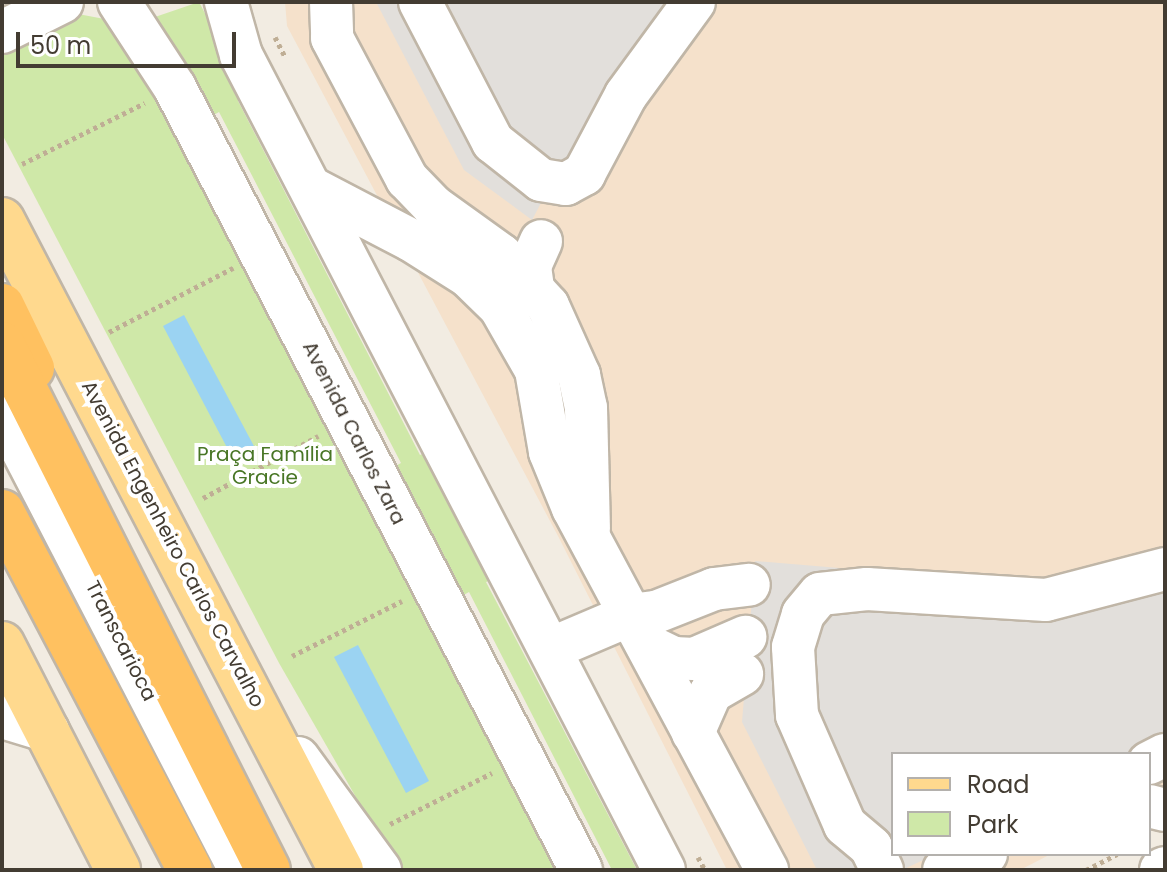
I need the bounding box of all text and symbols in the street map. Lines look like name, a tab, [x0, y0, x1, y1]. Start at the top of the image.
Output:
scale bar	[20, 16, 240, 66]
text: 50 m	[30, 29, 91, 62]
street label: Avenida Carlos Zara	[297, 337, 411, 529]
street label: Avenida Engenheiro Carlos Carvalho	[76, 377, 270, 711]
park label: Praça Família Gracie	[197, 443, 333, 490]
street label: Transcarioca	[80, 577, 162, 705]
legend	[891, 752, 1151, 856]
text: Road	[967, 768, 1029, 801]
text: Park	[967, 808, 1018, 841]

